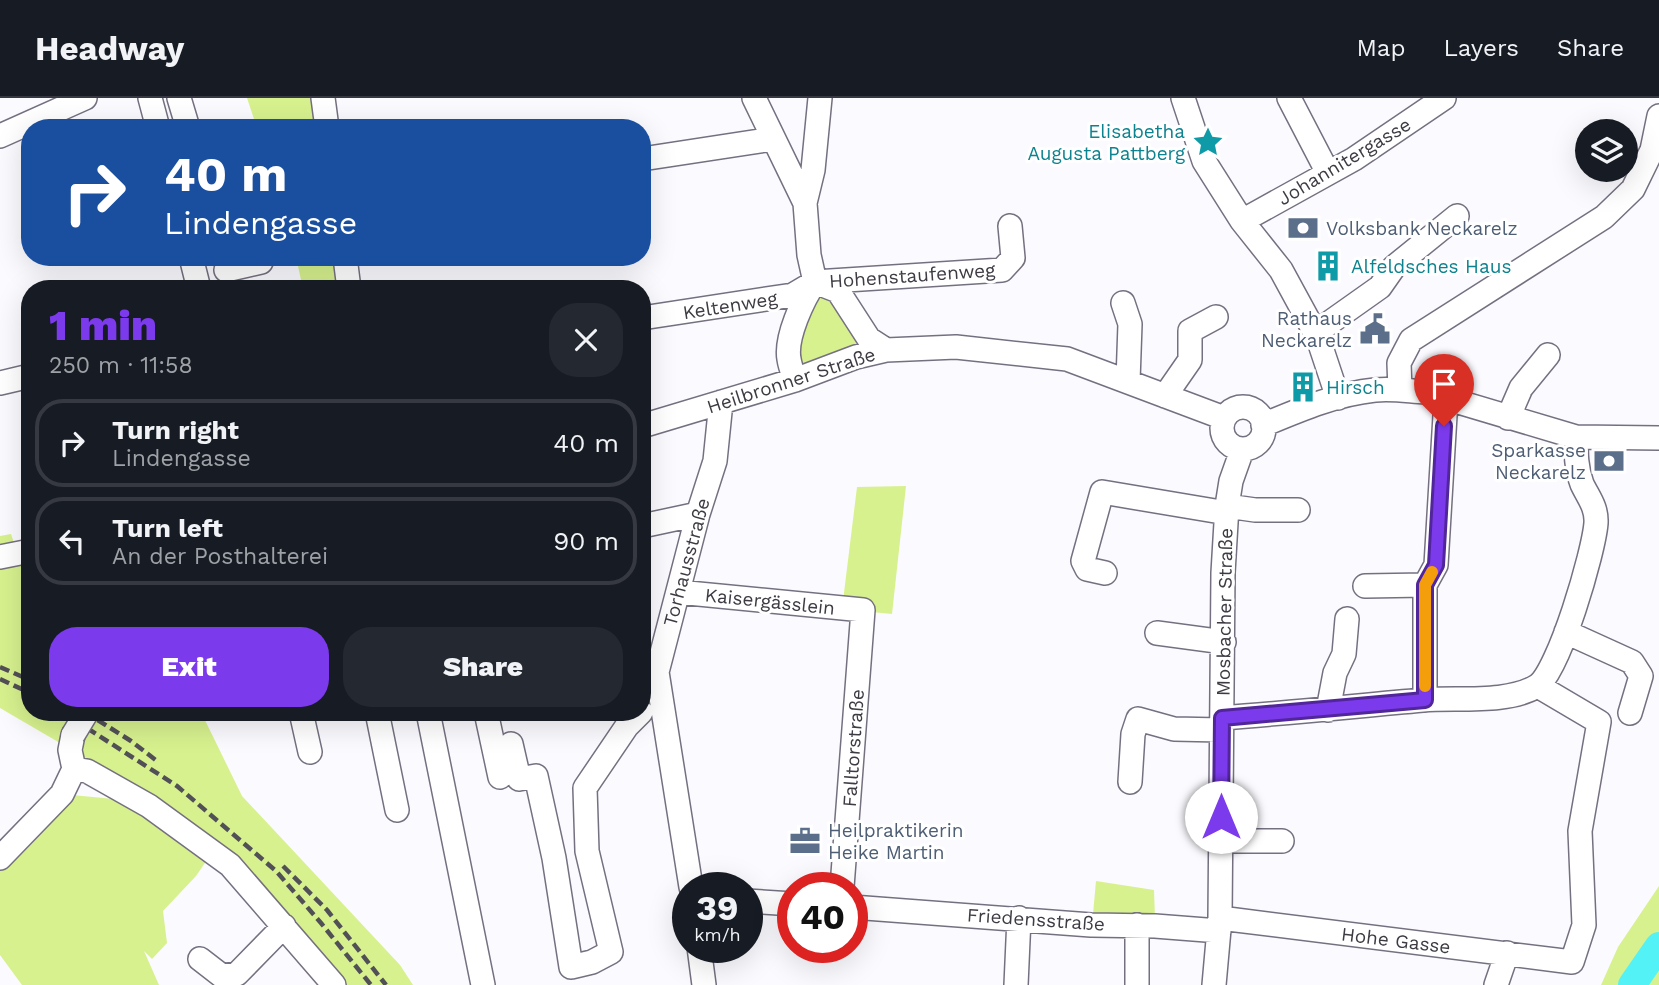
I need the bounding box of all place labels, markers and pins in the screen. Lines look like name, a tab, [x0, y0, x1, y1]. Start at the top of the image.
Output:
place label: Elisabetha Augusta Pattberg	[1027, 120, 1186, 165]
place icon: Elisabetha Augusta Pattberg	[1191, 125, 1225, 159]
bank icon: Volksbank Neckarelz	[1286, 211, 1320, 245]
place label: Volksbank Neckarelz	[1326, 217, 1518, 240]
building icon: Alfeldsches Haus	[1311, 249, 1345, 283]
place label: Alfeldsches Haus	[1351, 255, 1511, 278]
place label: Rathaus Neckarelz	[1261, 307, 1352, 352]
public building icon: Rathaus Neckarelz	[1358, 312, 1392, 346]
pin	[1414, 354, 1474, 426]
building icon: Hirsch	[1286, 370, 1320, 404]
place label: Hirsch	[1326, 376, 1385, 399]
place label: Sparkasse Neckarelz	[1491, 439, 1586, 484]
bank icon: Sparkasse Neckarelz	[1592, 444, 1626, 478]
place label: Heilpraktikerin Heike Martin	[828, 819, 964, 864]
office icon: Heilpraktikerin Heike Martin	[788, 824, 822, 858]

